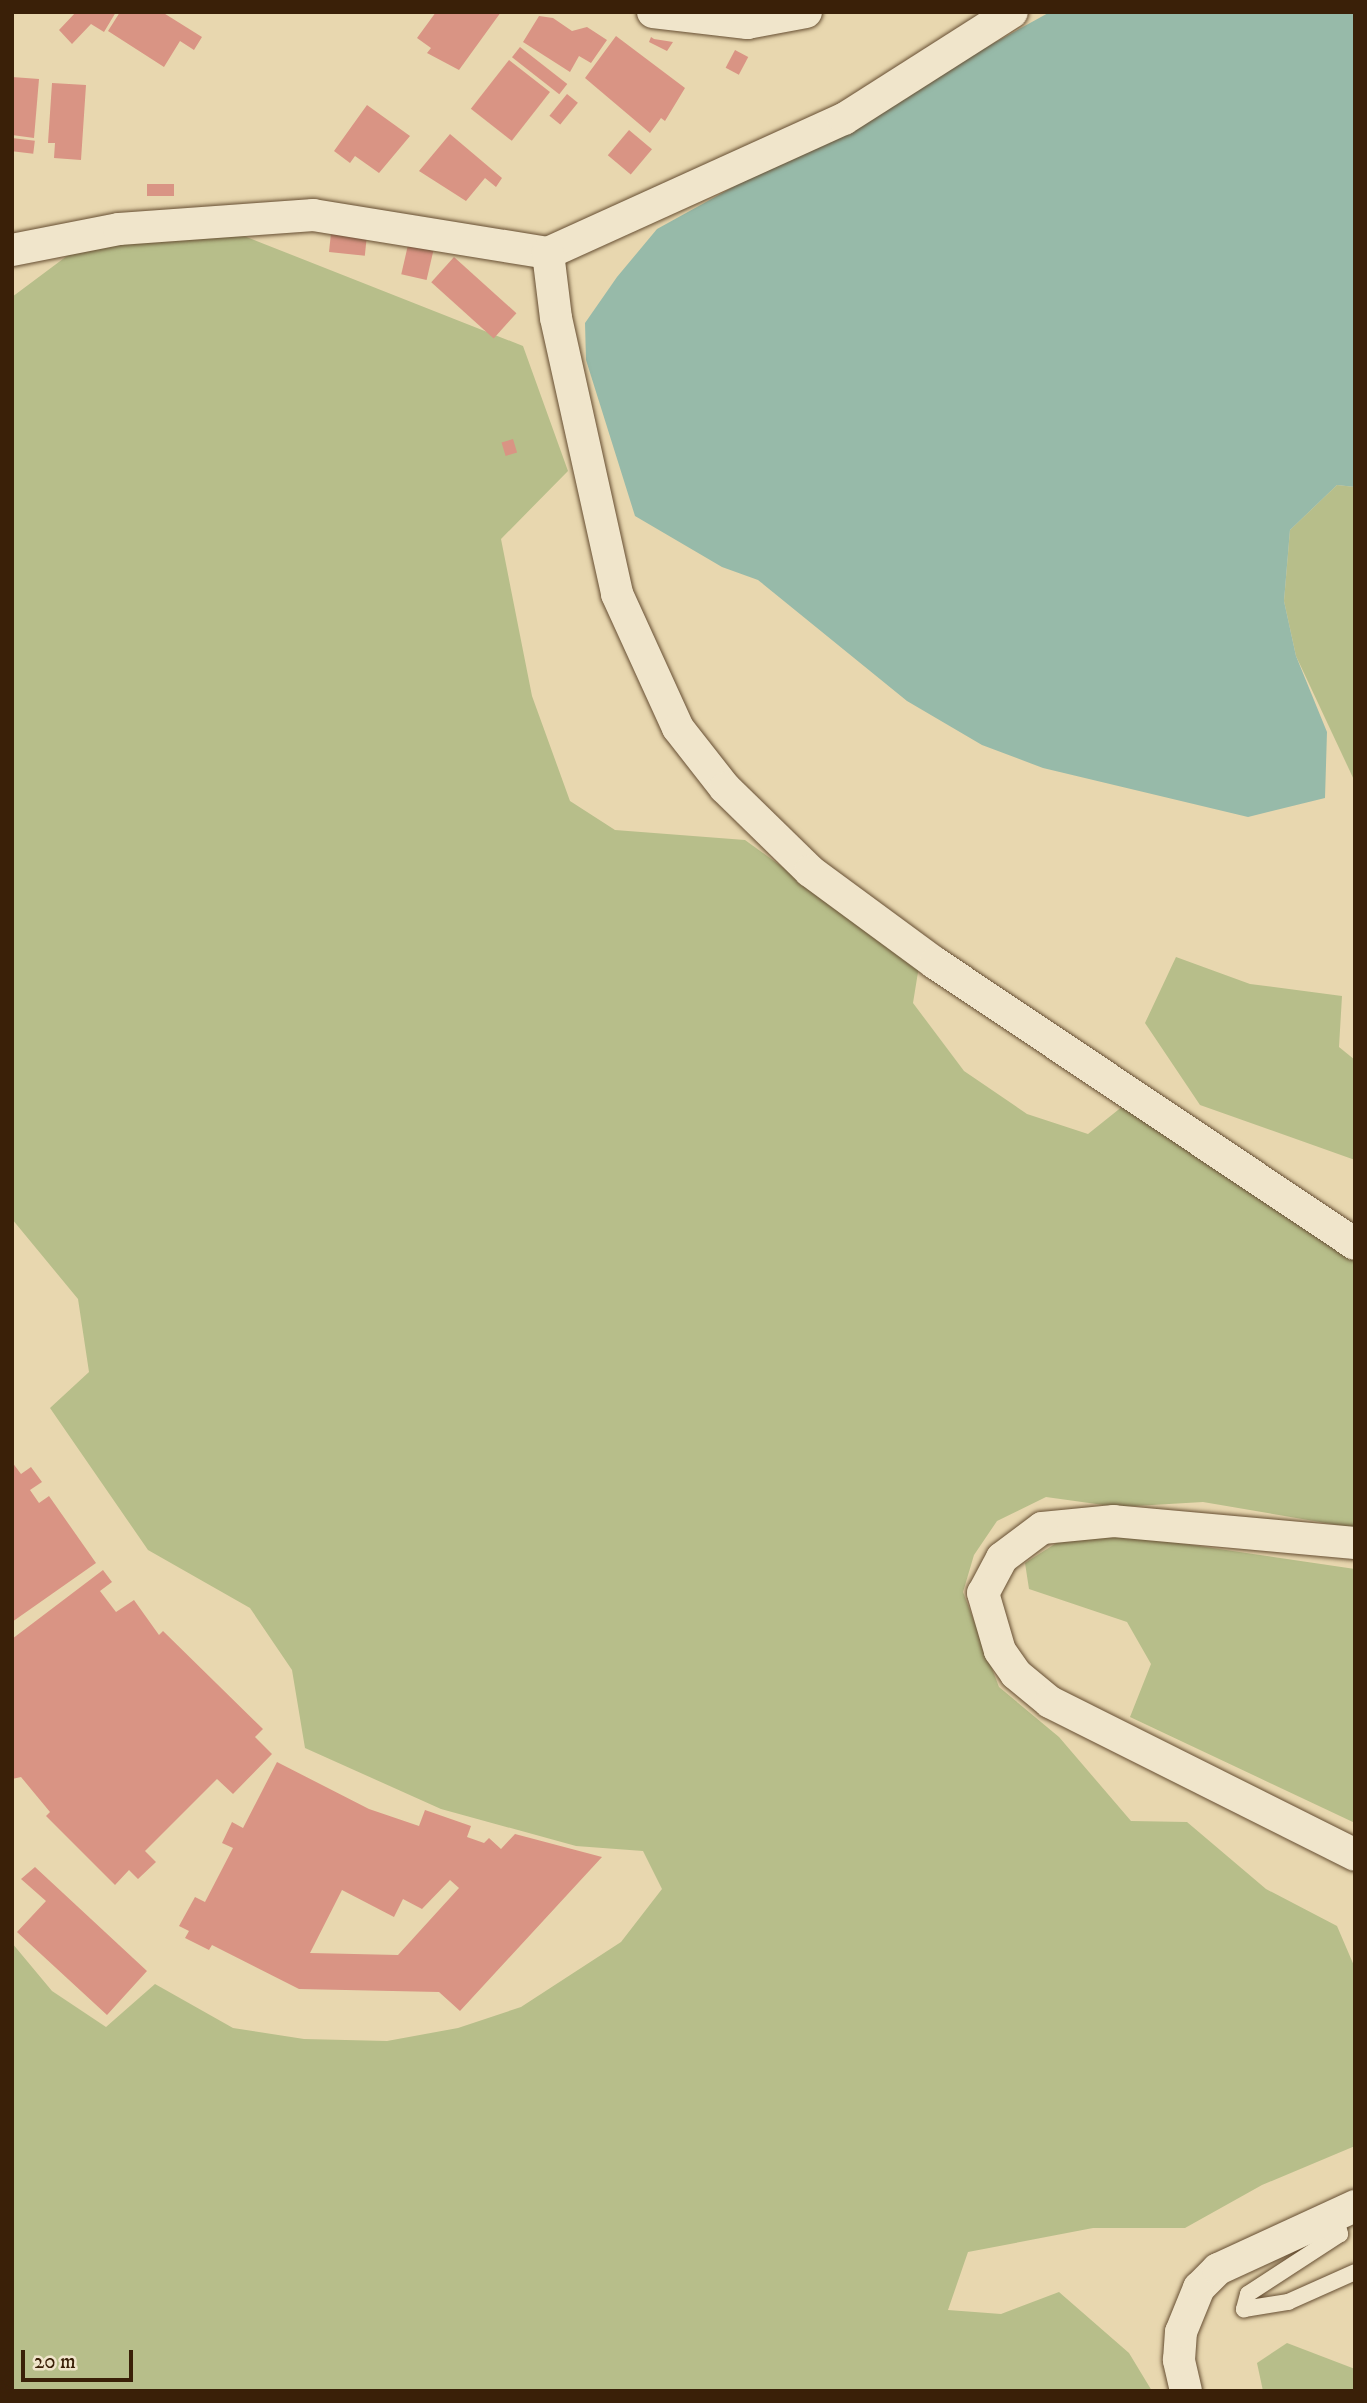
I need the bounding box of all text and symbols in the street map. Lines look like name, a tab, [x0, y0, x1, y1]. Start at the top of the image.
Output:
scale bar	[24, 2336, 136, 2380]
text: 20 m	[34, 2349, 76, 2375]

